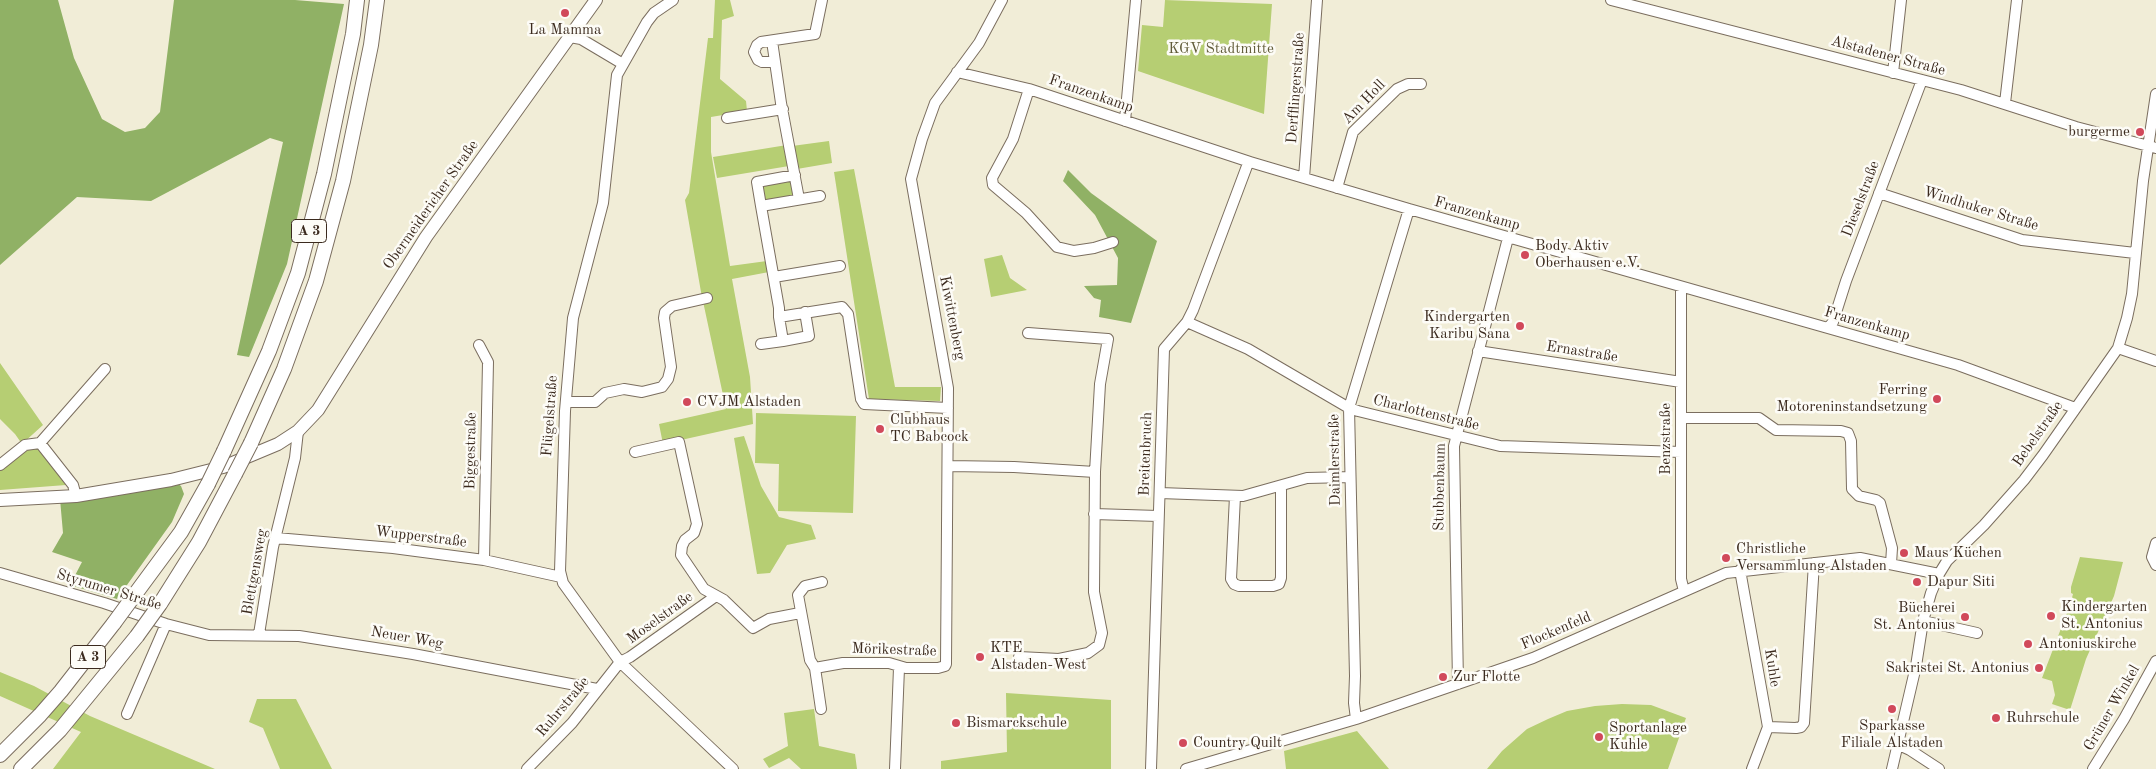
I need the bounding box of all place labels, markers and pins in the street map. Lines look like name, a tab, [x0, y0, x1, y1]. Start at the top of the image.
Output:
marker: La Mamma	[559, 7, 571, 19]
place label: La Mamma	[529, 21, 601, 39]
place label: burgerme	[2068, 123, 2130, 141]
marker: burgerme	[2134, 126, 2146, 138]
place label: Body Aktiv Oberhausen e.V.	[1535, 237, 1640, 272]
marker: Body Aktiv Oberhausen e.V.	[1519, 249, 1531, 261]
place label: Kindergarten Karibu Sana	[1424, 308, 1510, 343]
marker: Kindergarten Karibu Sana	[1514, 320, 1526, 332]
place label: Ferring Motoreninstandsetzung	[1776, 381, 1927, 416]
place label: CVJM Alstaden	[697, 393, 801, 411]
marker: Ferring Motoreninstandsetzung	[1931, 393, 1943, 405]
marker: CVJM Alstaden	[681, 396, 693, 408]
place label: Clubhaus TC Babcock	[890, 411, 969, 446]
marker: Clubhaus TC Babcock	[874, 423, 886, 435]
place label: Christliche Versammlung Alstaden	[1736, 540, 1887, 575]
place label: Maus Küchen	[1914, 544, 2002, 562]
marker: Maus Küchen	[1898, 547, 1910, 559]
marker: Christliche Versammlung Alstaden	[1720, 552, 1732, 564]
place label: Dapur Siti	[1927, 573, 1995, 591]
marker: Dapur Siti	[1911, 576, 1923, 588]
place label: Kindergarten St. Antonius	[2061, 598, 2147, 633]
place label: Bücherei St. Antonius	[1873, 599, 1955, 634]
marker: Kindergarten St. Antonius	[2045, 610, 2057, 622]
marker: Bücherei St. Antonius	[1959, 611, 1971, 623]
place label: Antoniuskirche	[2038, 635, 2137, 653]
marker: Antoniuskirche	[2022, 638, 2034, 650]
place label: KTE Alstaden-West	[990, 639, 1086, 674]
marker: KTE Alstaden-West	[974, 651, 986, 663]
place label: Sakristei St. Antonius	[1886, 659, 2029, 677]
marker: Sakristei St. Antonius	[2033, 662, 2045, 674]
place label: Zur Flotte	[1453, 668, 1520, 686]
marker: Zur Flotte	[1437, 671, 1449, 683]
marker: Sparkasse Filiale Alstaden	[1886, 703, 1898, 715]
place label: Ruhrschule	[2006, 709, 2079, 727]
marker: Ruhrschule	[1990, 712, 2002, 724]
place label: Bismarckschule	[966, 714, 1067, 732]
marker: Bismarckschule	[950, 717, 962, 729]
place label: Sparkasse Filiale Alstaden	[1841, 717, 1943, 752]
place label: Sportanlage Kuhle	[1609, 719, 1687, 754]
marker: Sportanlage Kuhle	[1593, 731, 1605, 743]
place label: Country Quilt	[1193, 734, 1282, 752]
marker: Country Quilt	[1177, 737, 1189, 749]

